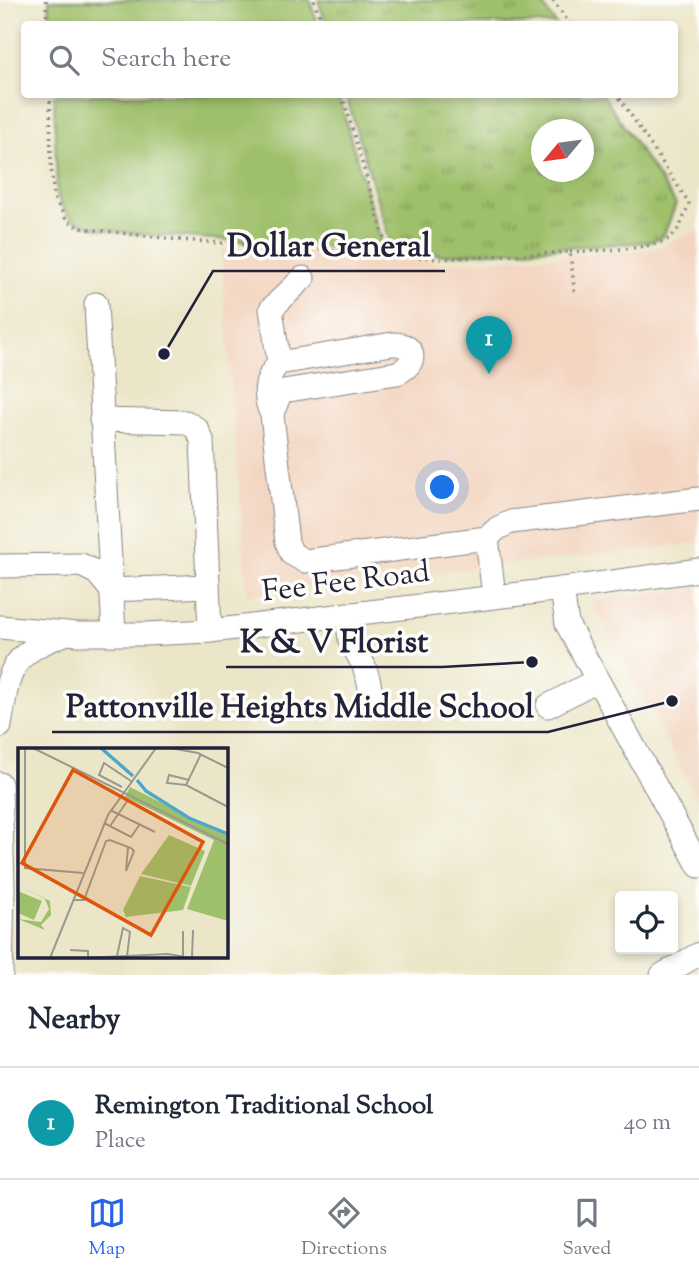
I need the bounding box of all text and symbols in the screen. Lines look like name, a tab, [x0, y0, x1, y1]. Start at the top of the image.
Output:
search box	[21, 21, 678, 98]
icon: search	[45, 41, 83, 79]
text: Search here	[101, 41, 231, 78]
north arrow	[531, 119, 594, 182]
callout: Dollar General	[213, 218, 445, 271]
text: Dollar General	[227, 225, 431, 271]
pin: 1	[466, 316, 512, 374]
your location	[425, 470, 459, 504]
street label: Fee Fee Road	[260, 551, 432, 615]
callout: K & V Florist	[226, 614, 442, 667]
text: K & V Florist	[240, 621, 428, 667]
callout: Pattonville Heights Middle School	[52, 679, 548, 732]
text: Pattonville Heights Middle School	[66, 686, 534, 732]
inset map	[18, 748, 228, 958]
map controls	[615, 891, 678, 954]
button: locate	[615, 891, 678, 954]
text: Nearby	[28, 999, 120, 1042]
text: Remington Traditional School	[95, 1088, 433, 1125]
text: 1	[47, 1107, 55, 1140]
text: 40 m	[624, 1107, 671, 1140]
text: Place	[95, 1125, 146, 1158]
tab: Map	[88, 1194, 126, 1263]
tab: Directions	[301, 1194, 387, 1263]
tab: Saved	[562, 1194, 611, 1263]

